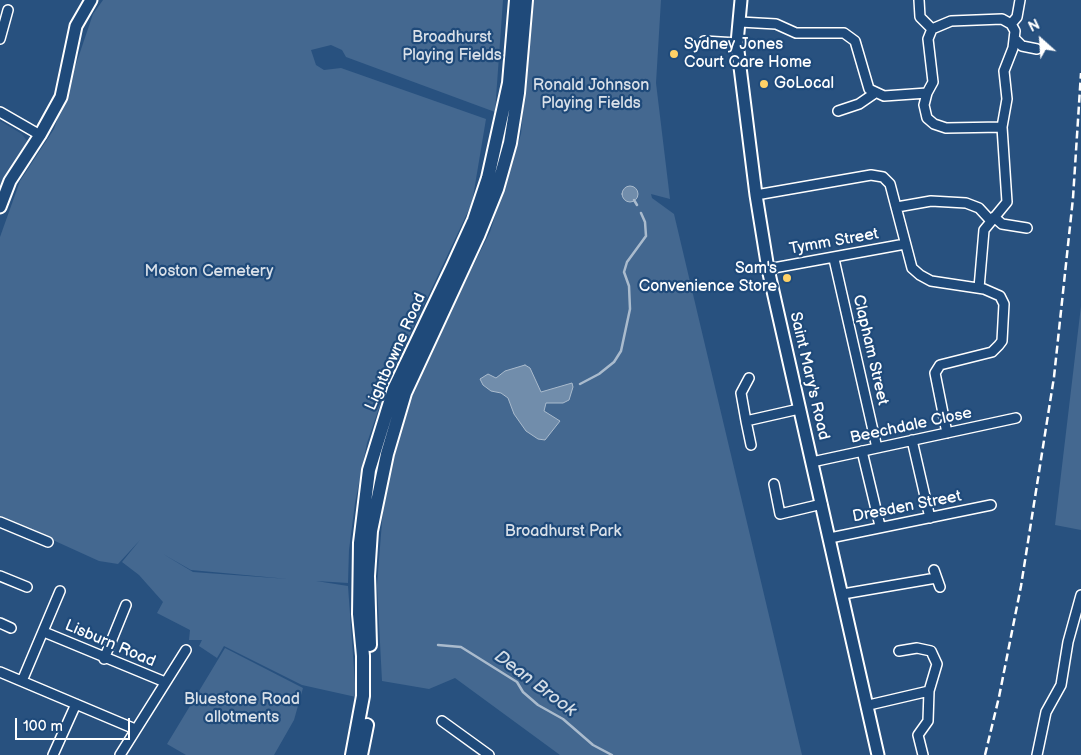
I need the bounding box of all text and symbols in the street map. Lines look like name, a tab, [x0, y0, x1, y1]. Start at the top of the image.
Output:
north arrow	[1016, 15, 1066, 65]
text: N	[1026, 16, 1043, 36]
park label: Broadhurst Playing Fields	[402, 28, 502, 66]
place label: Sydney Jones Court Care Home	[684, 35, 812, 73]
marker: Sydney Jones Court Care Home	[668, 48, 680, 60]
place label: GoLocal	[774, 74, 834, 94]
park label: Ronald Johnson Playing Fields	[533, 76, 649, 114]
marker: GoLocal	[758, 78, 770, 90]
street label: Tymm Street	[788, 225, 880, 259]
place label: Sam's Convenience Store	[639, 259, 777, 297]
park label: Moston Cemetery	[145, 262, 273, 282]
marker: Sam's Convenience Store	[781, 272, 793, 284]
street label: Lightbowne Road	[362, 290, 430, 414]
street label: Clapham Street	[848, 293, 892, 407]
street label: Saint Mary's Road	[785, 310, 833, 442]
street label: Beechdale Close	[848, 404, 974, 448]
street label: Dresden Street	[851, 487, 963, 527]
park label: Broadhurst Park	[505, 522, 621, 542]
street label: Lisburn Road	[62, 616, 158, 672]
water label: Dean Brook	[490, 646, 580, 722]
park label: Bluestone Road allotments	[184, 690, 300, 728]
scale bar	[18, 708, 132, 740]
text: 100 m	[23, 717, 63, 736]

